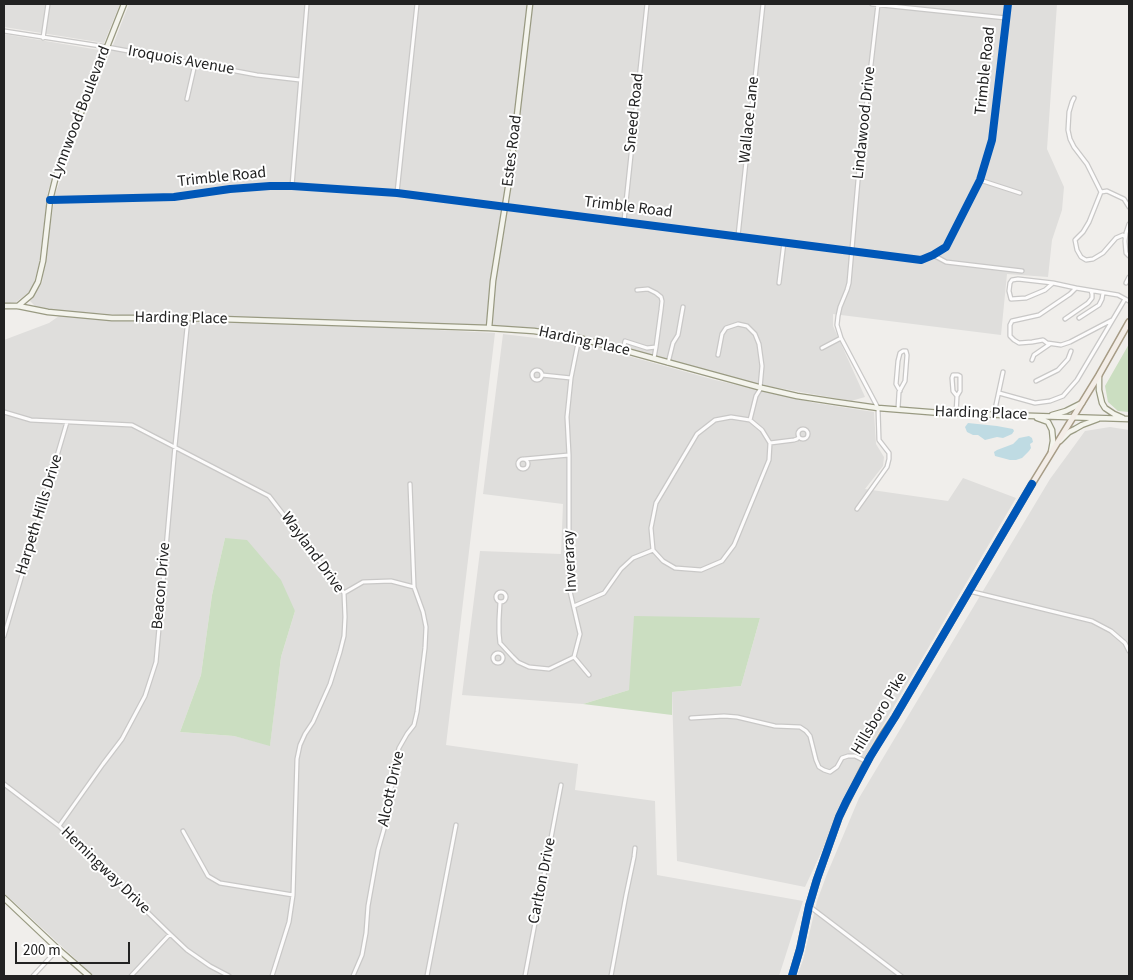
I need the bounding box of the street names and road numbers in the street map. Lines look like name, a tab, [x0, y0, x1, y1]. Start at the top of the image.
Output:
street label: Trimble Road	[972, 26, 1000, 116]
street label: Iroquois Avenue	[126, 42, 236, 80]
street label: Lynnwood Boulevard	[47, 44, 115, 182]
street label: Lindawood Drive	[850, 66, 880, 180]
street label: Sneed Road	[621, 72, 649, 154]
street label: Wallace Lane	[736, 76, 764, 164]
street label: Estes Road	[499, 114, 527, 188]
street label: Trimble Road	[177, 164, 267, 192]
street label: Trimble Road	[583, 193, 673, 223]
street label: Harding Place	[134, 309, 228, 329]
street label: Harding Place	[537, 323, 631, 361]
street label: Harding Place	[934, 403, 1028, 425]
street label: Harpeth Hills Drive	[13, 452, 67, 578]
street label: Wayland Drive	[276, 509, 348, 597]
street label: Inveraray	[560, 529, 582, 593]
street label: Beacon Drive	[149, 542, 175, 630]
street label: Hillsboro Pike	[848, 669, 912, 759]
street label: Alcott Drive	[375, 750, 409, 828]
street label: Hemingway Drive	[56, 823, 154, 919]
street label: Carlton Drive	[525, 836, 561, 926]

